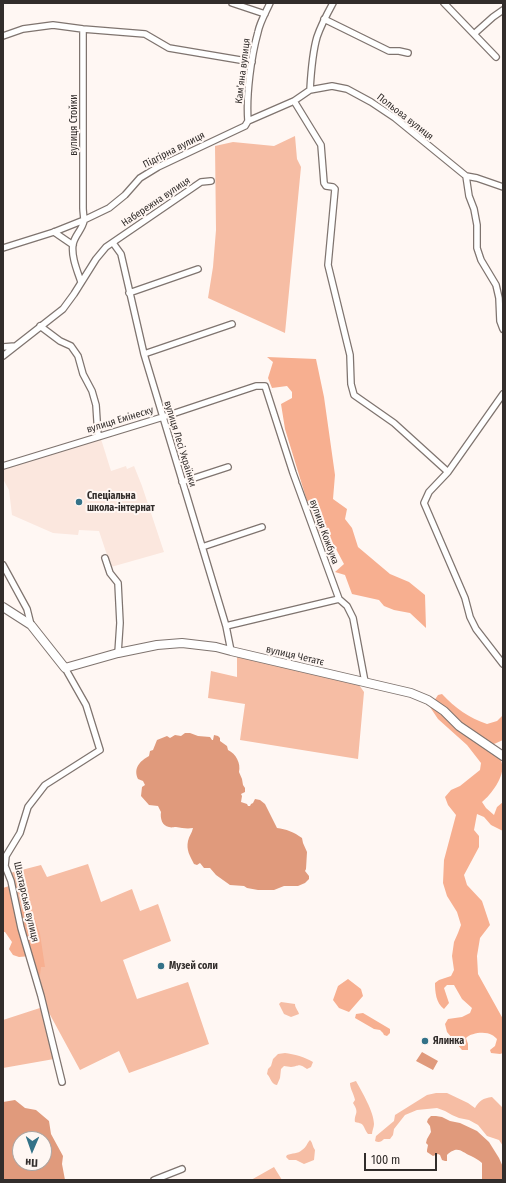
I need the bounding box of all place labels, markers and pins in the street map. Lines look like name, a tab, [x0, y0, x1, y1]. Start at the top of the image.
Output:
place label: Спеціальна школа-інтернат	[87, 490, 155, 514]
marker: Спеціальна школа-інтернат	[74, 497, 84, 507]
place label: Музей соли	[169, 960, 218, 972]
marker: Музей соли	[156, 961, 166, 971]
place label: Ялинка	[433, 1035, 464, 1047]
marker: Ялинка	[420, 1036, 430, 1046]

